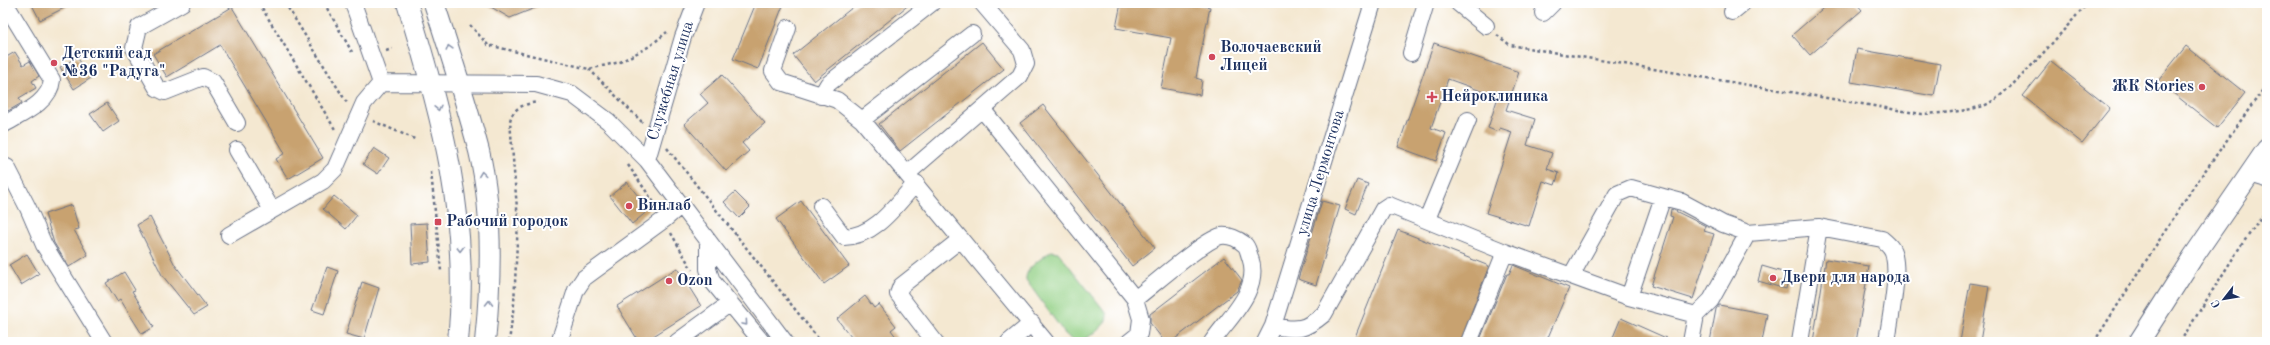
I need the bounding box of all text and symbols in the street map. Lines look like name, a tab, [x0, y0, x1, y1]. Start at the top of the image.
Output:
street label: Служебная улица	[645, 19, 697, 143]
place label: Волочаевский Лицей	[1220, 40, 1322, 74]
one-way arrow	[445, 45, 453, 52]
place label: Детский сад №36 "Радуга"	[62, 46, 165, 80]
marker: Волочаевский Лицей	[1207, 52, 1217, 62]
marker: Детский сад №36 "Радуга"	[49, 58, 59, 68]
place label: ЖК Stories	[2112, 79, 2194, 95]
marker: ЖК Stories	[2197, 82, 2207, 92]
place label: Нейроклиника	[1441, 89, 1548, 105]
marker: Нейроклиника	[1426, 91, 1438, 103]
one-way arrow	[433, 104, 441, 111]
street label: улица Лермонтова	[1294, 108, 1348, 238]
one-way arrow	[478, 171, 487, 177]
place label: Винлаб	[637, 198, 691, 214]
marker: Винлаб	[624, 201, 634, 211]
place label: Рабочий городок	[446, 214, 569, 230]
marker: Рабочий городок	[433, 217, 443, 227]
one-way arrow	[456, 246, 464, 252]
place label: Двери для народа	[1781, 270, 1910, 286]
place label: Ozon	[677, 273, 713, 289]
marker: Двери для народа	[1768, 273, 1778, 283]
marker: Ozon	[664, 276, 674, 286]
north arrow	[2204, 279, 2244, 319]
text: С	[2210, 297, 2223, 309]
one-way arrow	[484, 300, 493, 306]
one-way arrow	[741, 318, 748, 326]

